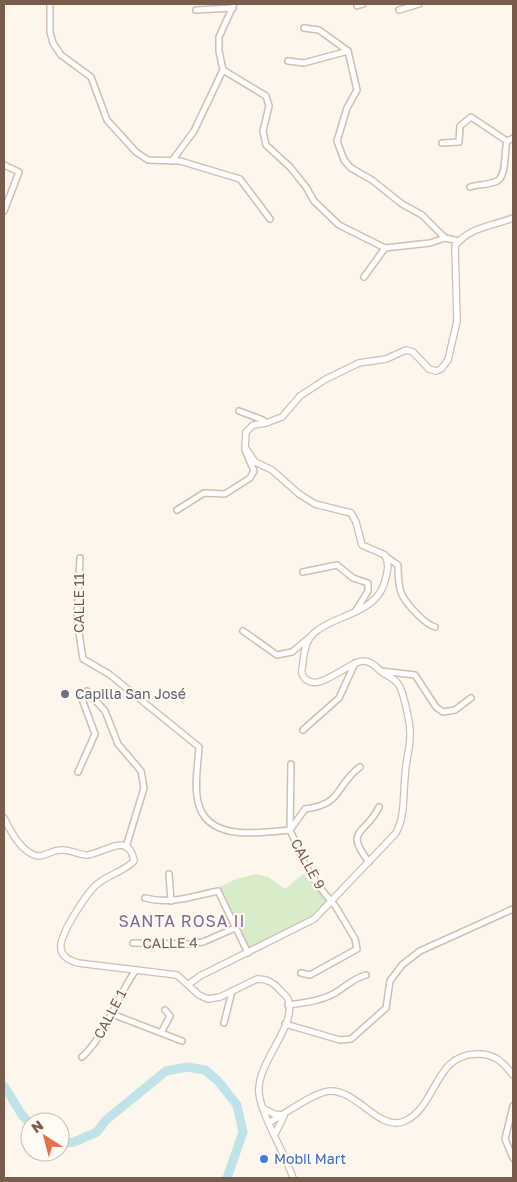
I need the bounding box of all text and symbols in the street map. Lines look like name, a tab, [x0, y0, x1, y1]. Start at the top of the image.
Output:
street label: CALLE 11	[70, 573, 87, 633]
place label: Capilla San José	[75, 685, 186, 702]
marker: Capilla San José	[59, 688, 71, 700]
street label: CALLE 9	[288, 836, 329, 892]
district label: SANTA ROSA II	[119, 911, 245, 931]
street label: CALLE 4	[142, 934, 198, 951]
street label: CALLE 1	[90, 986, 130, 1041]
north arrow	[20, 1112, 70, 1162]
text: N	[28, 1116, 46, 1136]
place label: Mobil Mart	[274, 1150, 346, 1167]
marker: Mobil Mart	[258, 1153, 270, 1165]

